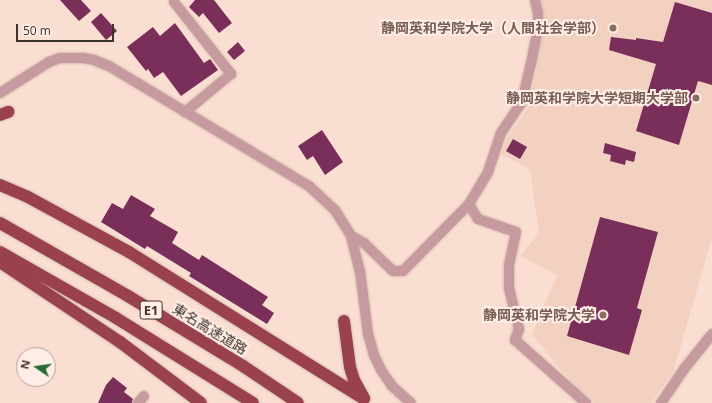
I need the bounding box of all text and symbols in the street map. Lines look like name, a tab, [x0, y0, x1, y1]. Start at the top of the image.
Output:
scale bar	[18, 16, 116, 42]
place label: 静岡英和学院大学（人間社会学部）	[381, 20, 605, 36]
text: 50 m	[23, 22, 51, 39]
marker: 静岡英和学院大学（人間社会学部）	[608, 23, 618, 33]
place label: 静岡英和学院大学短期大学部	[506, 90, 688, 106]
marker: 静岡英和学院大学短期大学部	[691, 93, 701, 103]
road number: E1	[139, 299, 163, 321]
street label: 東名高速道路	[170, 300, 250, 358]
place label: 静岡英和学院大学	[483, 307, 595, 323]
marker: 静岡英和学院大学	[598, 310, 608, 320]
north arrow	[16, 347, 56, 387]
text: N	[16, 358, 33, 370]

